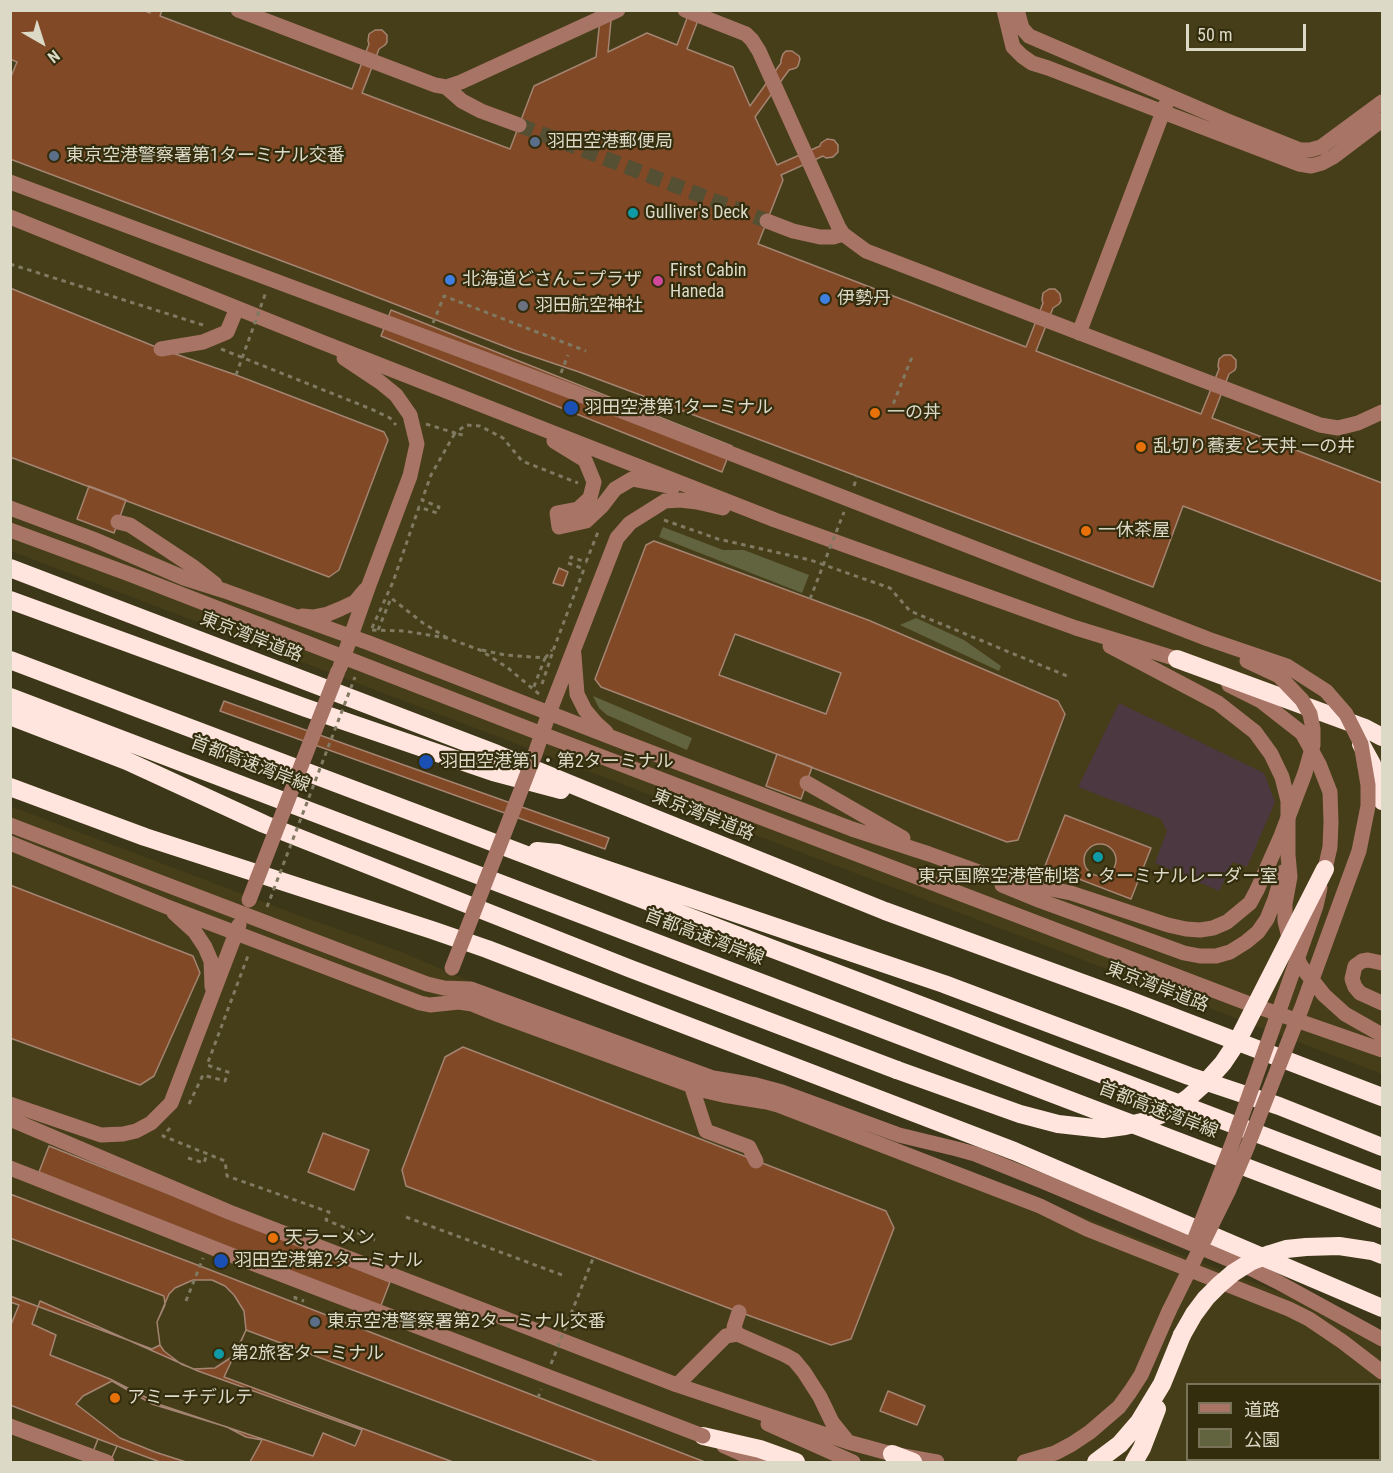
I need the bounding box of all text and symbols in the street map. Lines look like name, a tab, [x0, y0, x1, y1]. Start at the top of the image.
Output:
north arrow	[12, 12, 72, 72]
scale bar	[1189, 12, 1309, 50]
text: 50 m	[1197, 24, 1232, 45]
text: N	[44, 46, 63, 67]
place label: 羽田空港郵便局	[547, 131, 673, 153]
marker: 羽田空港郵便局	[528, 135, 542, 149]
place label: 東京空港警察署第1ターミナル交番	[66, 145, 345, 167]
marker: 東京空港警察署第1ターミナル交番	[47, 149, 61, 163]
place label: Gulliver's Deck	[645, 202, 748, 224]
marker: Gulliver's Deck	[626, 206, 640, 220]
place label: First Cabin Haneda	[670, 260, 746, 302]
place label: 北海道どさんこプラザ	[462, 269, 642, 291]
marker: 北海道どさんこプラザ	[443, 273, 457, 287]
marker: First Cabin Haneda	[651, 274, 665, 288]
place label: 伊勢丹	[837, 288, 891, 310]
marker: 伊勢丹	[818, 292, 832, 306]
place label: 羽田航空神社	[535, 295, 643, 317]
marker: 羽田航空神社	[516, 299, 530, 313]
place label: 羽田空港第1ターミナル	[584, 397, 773, 419]
marker: 羽田空港第1ターミナル	[562, 399, 580, 417]
place label: 一の丼	[887, 402, 941, 424]
marker: 一の丼	[868, 406, 882, 420]
place label: 乱切り蕎麦と天丼 一の井	[1153, 436, 1355, 458]
marker: 乱切り蕎麦と天丼 一の井	[1134, 440, 1148, 454]
place label: 一休茶屋	[1098, 520, 1170, 542]
marker: 一休茶屋	[1079, 524, 1093, 538]
street label: 東京湾岸道路	[197, 609, 305, 667]
street label: 首都高速湾岸線	[187, 732, 313, 798]
place label: 羽田空港第1・第2ターミナル	[440, 751, 674, 773]
marker: 羽田空港第1・第2ターミナル	[417, 753, 435, 771]
street label: 東京湾岸道路	[649, 786, 757, 846]
marker: 東京国際空港管制塔・ターミナルレーダー室	[1091, 850, 1105, 864]
place label: 東京国際空港管制塔・ターミナルレーダー室	[918, 866, 1278, 888]
street label: 首都高速湾岸線	[641, 905, 767, 971]
street label: 東京湾岸道路	[1103, 959, 1211, 1017]
street label: 首都高速湾岸線	[1095, 1078, 1221, 1144]
place label: 天ラーメン	[285, 1227, 375, 1249]
marker: 天ラーメン	[266, 1231, 280, 1245]
place label: 羽田空港第2ターミナル	[234, 1250, 423, 1272]
marker: 羽田空港第2ターミナル	[212, 1252, 230, 1270]
place label: 東京空港警察署第2ターミナル交番	[327, 1311, 606, 1333]
marker: 東京空港警察署第2ターミナル交番	[308, 1315, 322, 1329]
place label: 第2旅客ターミナル	[231, 1343, 384, 1365]
marker: 第2旅客ターミナル	[212, 1347, 226, 1361]
legend	[1186, 1383, 1381, 1461]
place label: アミーチデルテ	[127, 1387, 253, 1409]
marker: アミーチデルテ	[108, 1391, 122, 1405]
text: 道路	[1244, 1399, 1280, 1420]
text: 公園	[1244, 1429, 1280, 1450]

